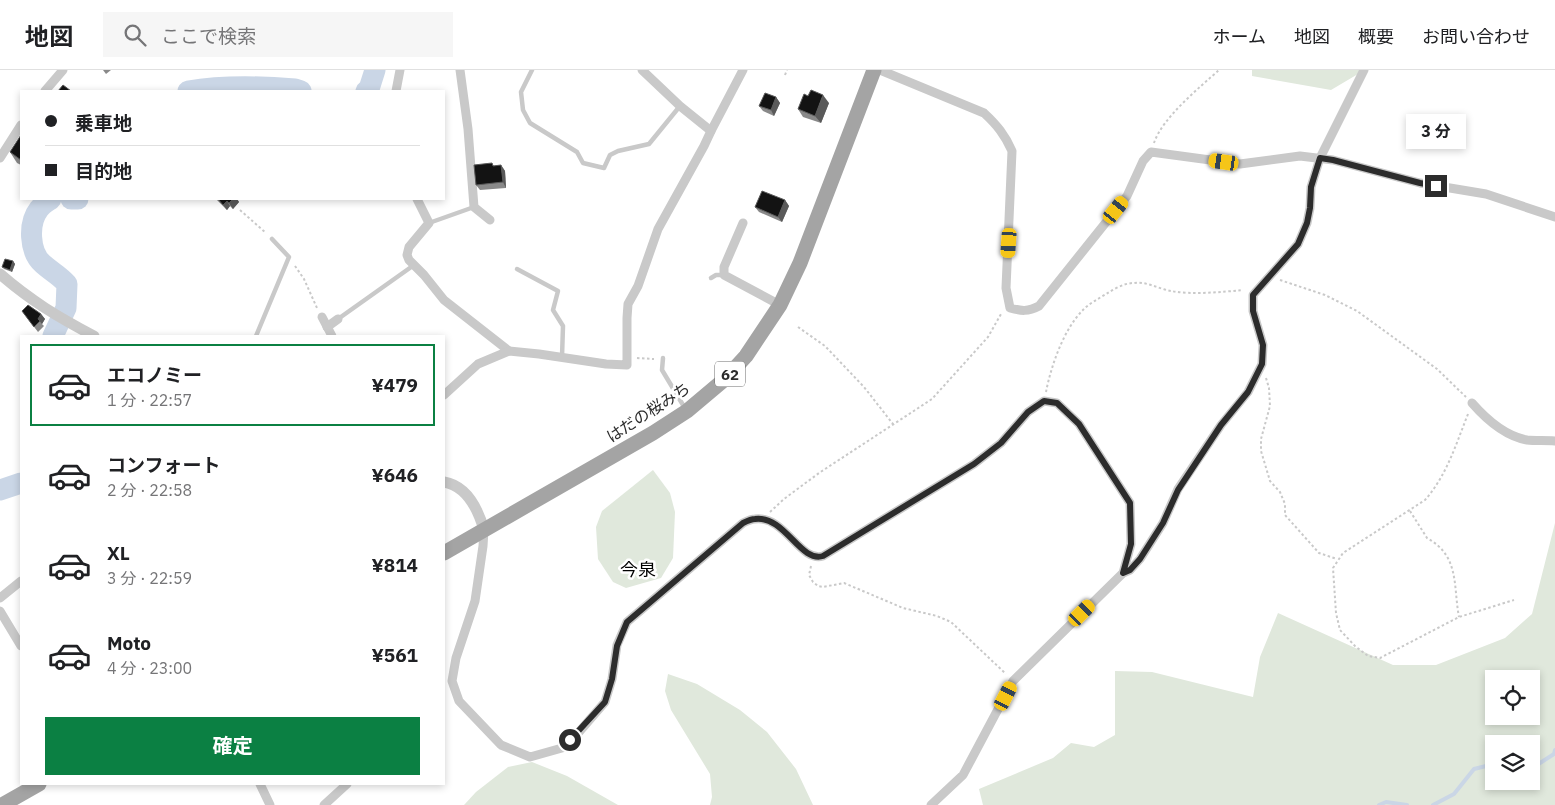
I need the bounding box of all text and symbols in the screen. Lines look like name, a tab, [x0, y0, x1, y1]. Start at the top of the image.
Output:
search box	[103, 12, 453, 57]
text: 地図	[25, 20, 73, 52]
icon: search	[121, 21, 149, 49]
text: ここで検索	[161, 24, 256, 48]
text: ホーム	[1213, 25, 1266, 48]
text: 地図	[1294, 25, 1330, 48]
text: 概要	[1358, 25, 1394, 48]
text: お問い合わせ	[1422, 25, 1530, 48]
text: 乗車地	[75, 111, 132, 135]
callout: 3 分	[1406, 114, 1466, 148]
text: 3 分	[1421, 121, 1451, 141]
car	[1208, 152, 1239, 172]
text: 目的地	[75, 159, 132, 183]
route end	[1425, 175, 1447, 197]
car	[1100, 194, 1131, 226]
car	[1000, 228, 1017, 258]
road number: 62	[715, 362, 745, 386]
icon: car	[47, 363, 92, 408]
text: エコノミー	[107, 363, 202, 387]
text: ¥479	[371, 373, 418, 397]
street label: はだの桜みち	[602, 378, 694, 446]
text: 1 分 · 22:57	[107, 390, 192, 410]
icon: car	[47, 453, 92, 498]
text: コンフォート	[107, 453, 220, 477]
text: ¥646	[371, 463, 418, 487]
text: 2 分 · 22:58	[107, 480, 192, 500]
text: XL	[107, 541, 130, 565]
icon: car	[47, 543, 92, 588]
text: ¥814	[371, 553, 418, 577]
district label: 今泉	[620, 558, 656, 581]
text: 3 分 · 22:59	[107, 568, 192, 588]
car	[1066, 597, 1097, 629]
text: Moto	[107, 631, 151, 655]
icon: car	[47, 633, 92, 678]
text: ¥561	[371, 643, 418, 667]
text: 4 分 · 23:00	[107, 658, 192, 678]
map controls	[1485, 670, 1540, 790]
button: locate	[1485, 670, 1540, 725]
car	[992, 679, 1019, 713]
button: 確定	[45, 717, 420, 775]
route start	[559, 729, 581, 751]
button: layers	[1485, 735, 1540, 790]

